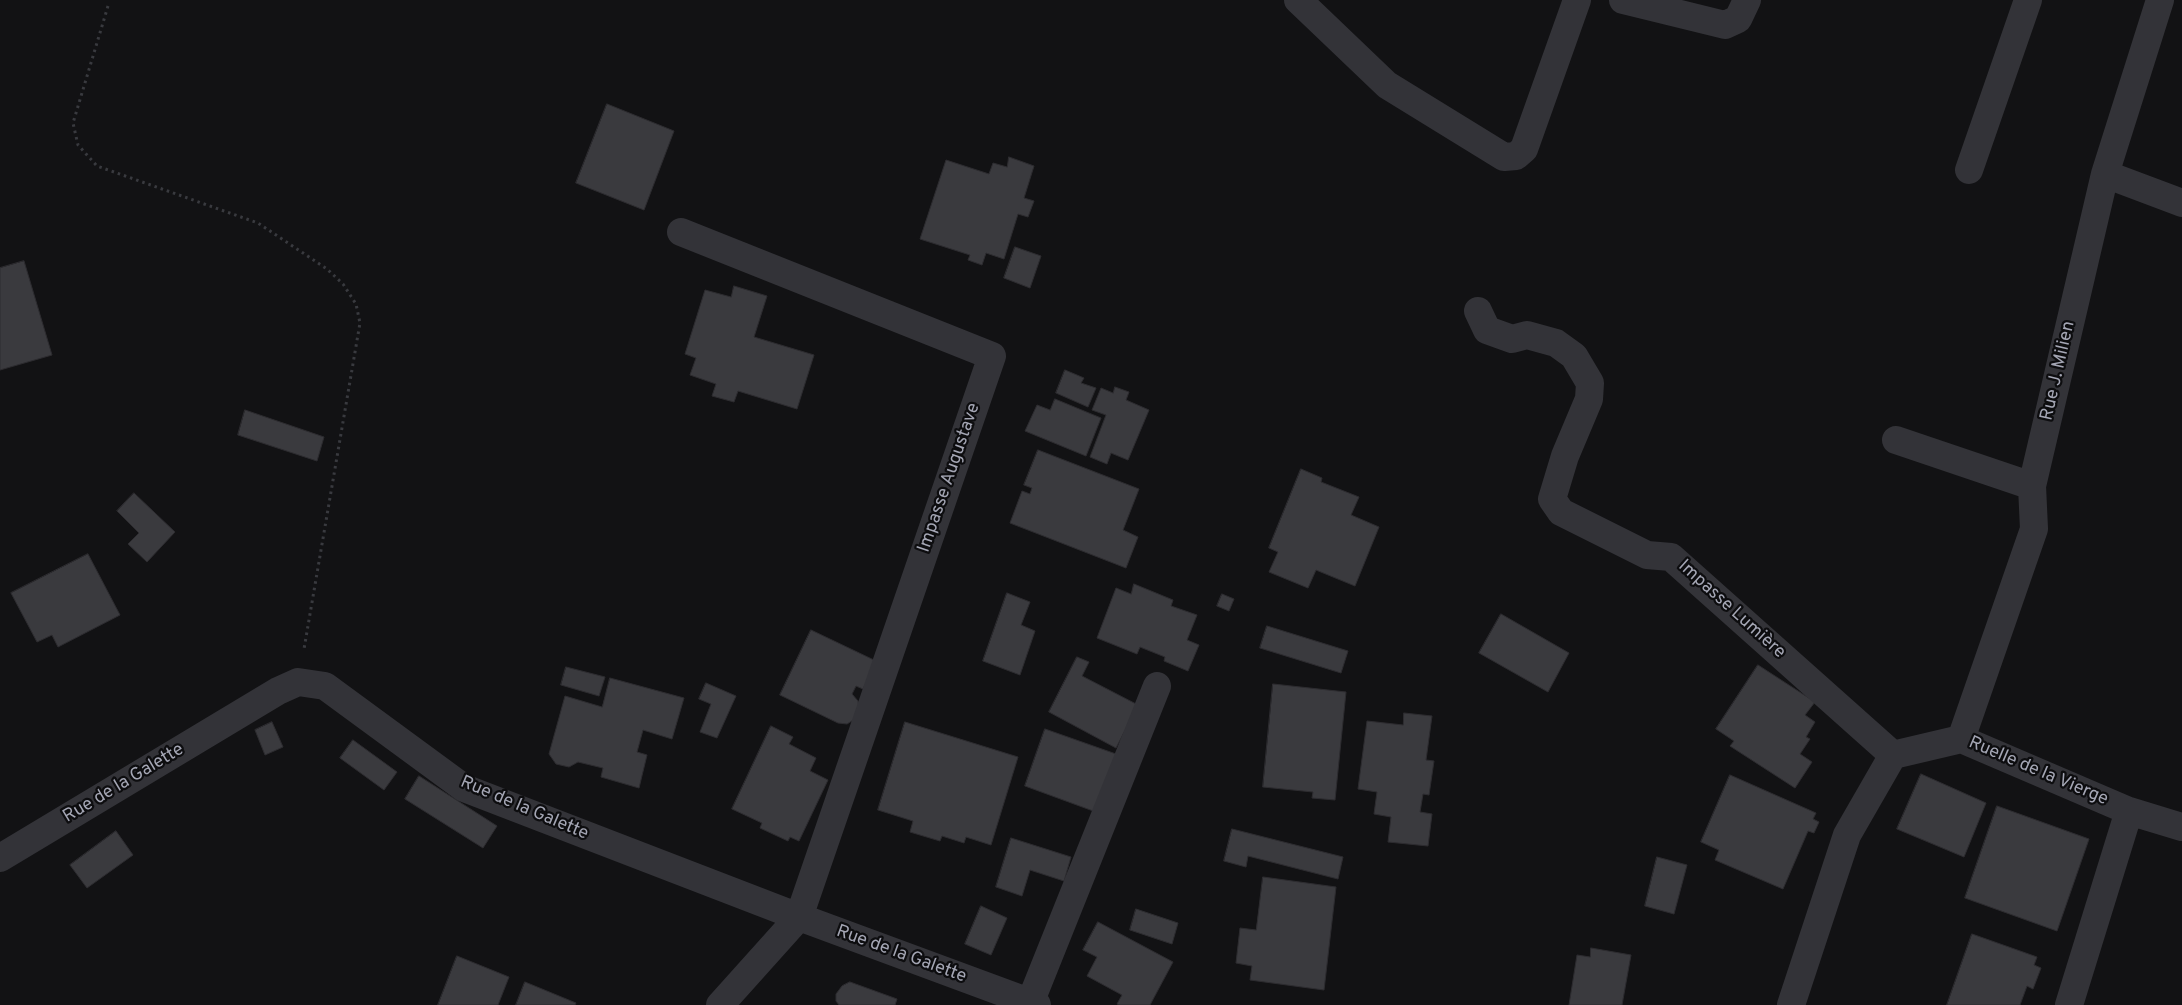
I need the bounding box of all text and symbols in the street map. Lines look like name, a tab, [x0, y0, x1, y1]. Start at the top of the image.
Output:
street label: Rue J. Milien	[2037, 319, 2081, 423]
street label: Impasse Augustave	[914, 400, 986, 556]
street label: Impasse Lumière	[1673, 556, 1789, 664]
street label: Ruelle de la Vierge	[1965, 733, 2111, 811]
street label: Rue de la Galette	[60, 739, 188, 829]
street label: Rue de la Galette	[457, 772, 591, 846]
street label: Rue de la Galette	[833, 921, 969, 989]

